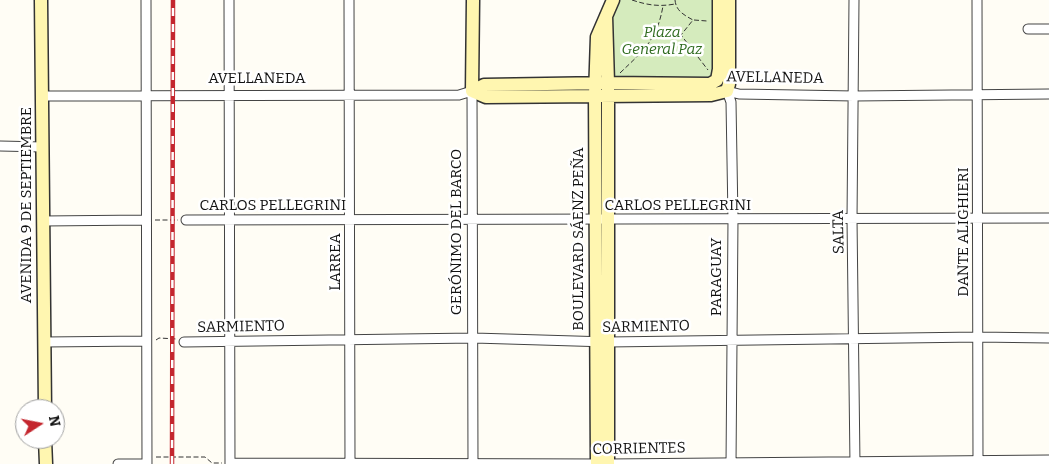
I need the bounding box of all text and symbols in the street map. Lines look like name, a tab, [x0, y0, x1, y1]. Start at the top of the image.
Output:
park label: Plaza General Paz	[622, 24, 702, 59]
street label: AVELLANEDA	[726, 68, 824, 88]
street label: AVELLANEDA	[208, 70, 306, 88]
street label: AVENIDA 9 DE SEPTIEMBRE	[18, 107, 36, 303]
street label: BOULEVARD SÁENZ PEÑA	[570, 147, 588, 331]
street label: GERÓNIMO DEL BARCO	[448, 149, 466, 315]
street label: DANTE ALIGHIERI	[955, 167, 973, 297]
street label: CARLOS PELLEGRINI	[200, 197, 346, 215]
street label: CARLOS PELLEGRINI	[605, 197, 751, 215]
street label: SALTA	[830, 210, 848, 254]
street label: LARREA	[327, 233, 345, 291]
street label: PARAGUAY	[708, 238, 726, 316]
street label: SARMIENTO	[197, 317, 285, 337]
street label: SARMIENTO	[602, 317, 690, 337]
north arrow	[15, 399, 65, 449]
text: N	[45, 414, 64, 428]
street label: CORRIENTES	[592, 439, 686, 459]

